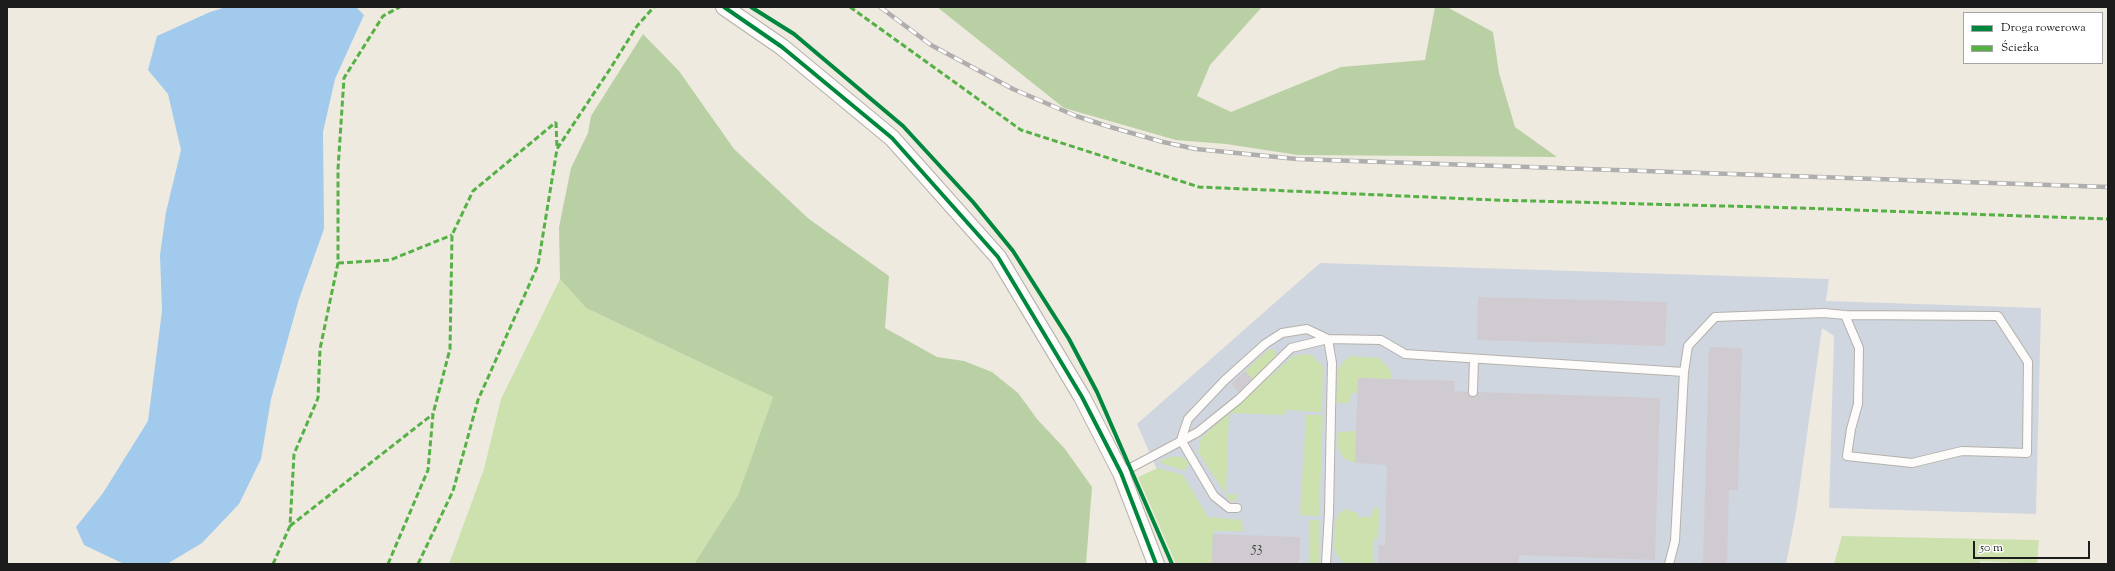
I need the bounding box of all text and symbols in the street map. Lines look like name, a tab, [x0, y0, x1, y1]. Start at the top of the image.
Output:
legend	[1963, 12, 2103, 64]
text: Droga rowerowa	[2001, 19, 2086, 37]
text: Ścieżka	[2001, 39, 2039, 57]
scale bar	[1975, 533, 2092, 559]
text: 50 m	[1980, 539, 2003, 557]
house number: 53	[1251, 540, 1263, 558]

